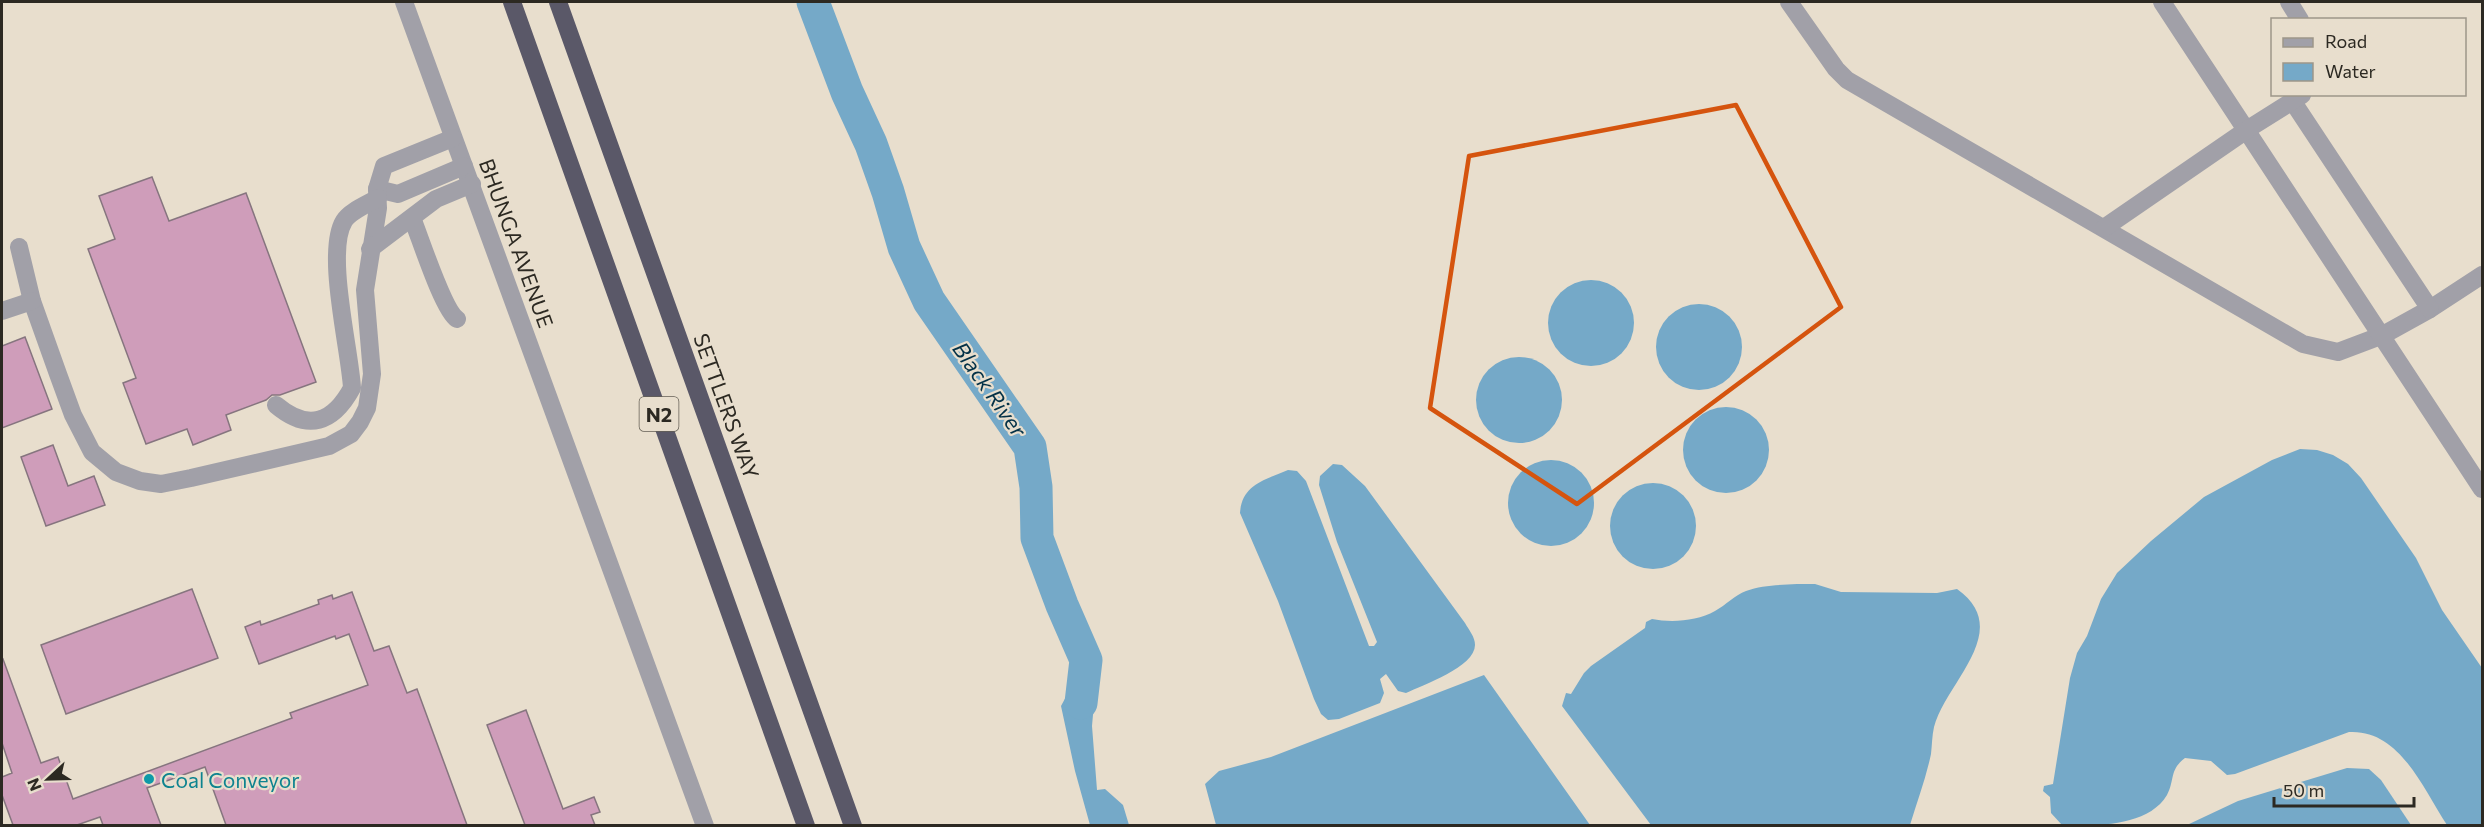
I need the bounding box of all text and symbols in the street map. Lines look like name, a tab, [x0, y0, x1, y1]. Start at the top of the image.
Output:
legend	[2271, 18, 2466, 96]
text: Road	[2325, 30, 2367, 52]
text: Water	[2325, 60, 2376, 82]
street label: BHUNGA AVENUE	[475, 155, 559, 331]
street label: SETTLERS WAY	[689, 330, 765, 482]
water label: Black River	[947, 336, 1033, 443]
road number: N2	[640, 397, 678, 431]
north arrow	[18, 749, 78, 809]
place label: Coal Conveyor	[161, 767, 300, 792]
scale bar	[2274, 770, 2414, 808]
marker: Coal Conveyor	[142, 772, 156, 786]
text: N	[23, 776, 45, 794]
text: 50 m	[2283, 779, 2324, 801]

